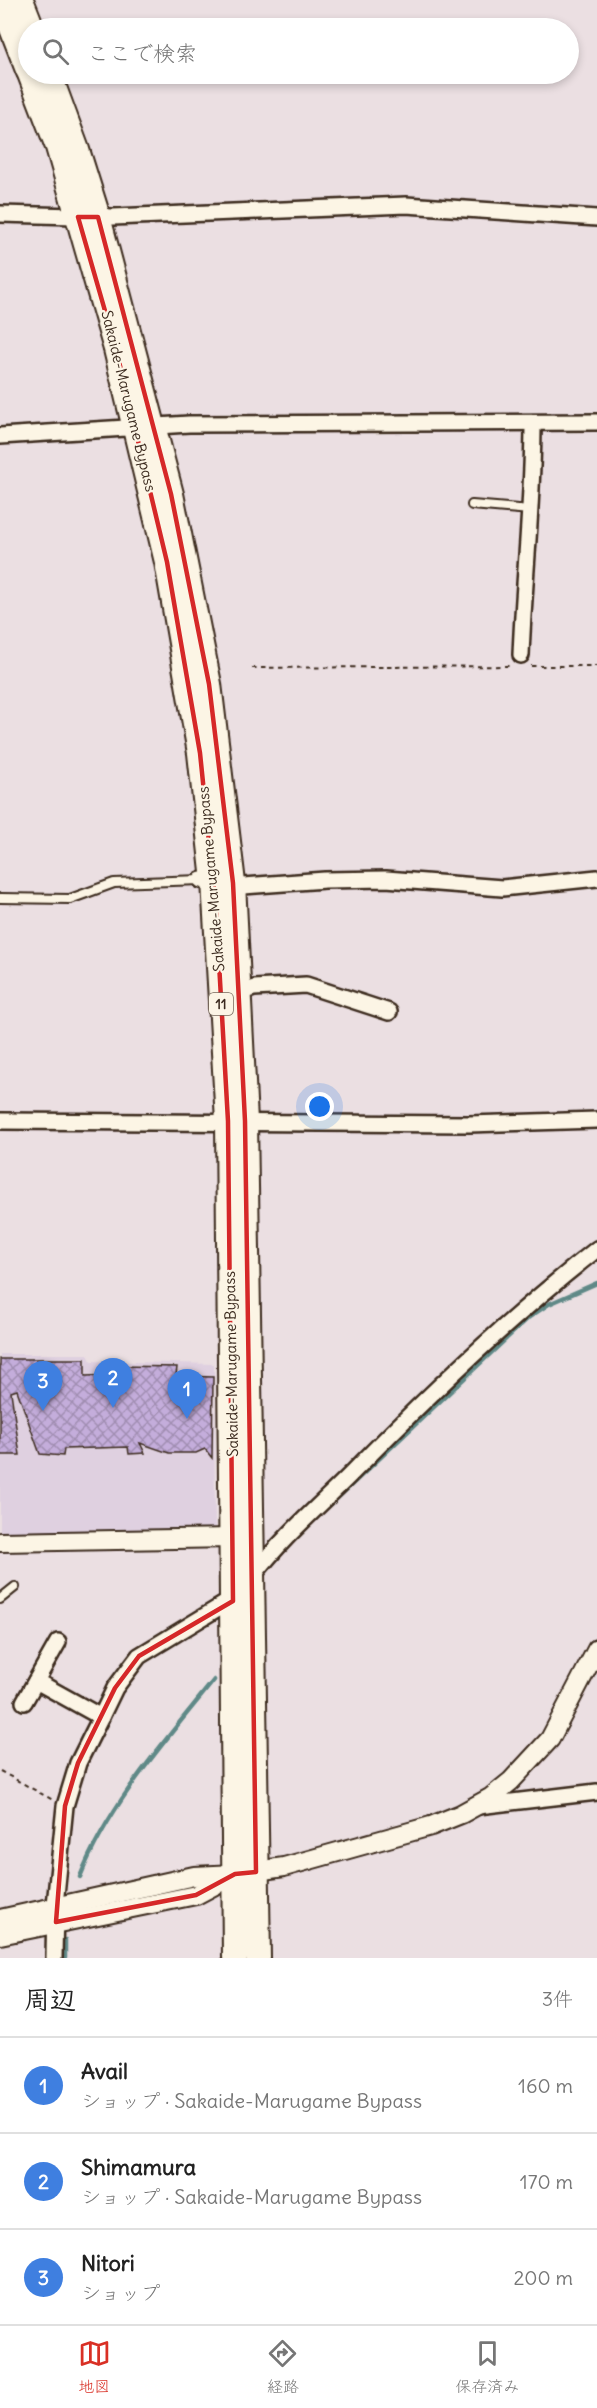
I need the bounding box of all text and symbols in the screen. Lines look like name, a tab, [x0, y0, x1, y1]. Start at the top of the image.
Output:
search box	[18, 18, 579, 84]
icon: search	[39, 35, 72, 68]
text: ここで検索	[87, 39, 197, 67]
street label: Sakaide-Marugame Bypass	[97, 308, 161, 494]
street label: Sakaide-Marugame Bypass	[193, 785, 229, 972]
road number: 11	[209, 993, 233, 1015]
your location	[305, 1092, 334, 1121]
street label: Sakaide-Marugame Bypass	[220, 1271, 242, 1457]
pin: 2	[94, 1358, 132, 1408]
pin: 3	[24, 1362, 63, 1411]
pin: 1	[168, 1370, 207, 1419]
text: 周辺	[24, 1983, 76, 2016]
text: 3件	[542, 1986, 573, 2011]
text: Avail	[81, 2057, 128, 2085]
text: 1	[40, 2073, 47, 2098]
text: 160 m	[518, 2073, 573, 2098]
text: ショップ · Sakaide-Marugame Bypass	[81, 2088, 422, 2113]
text: Shimamura	[81, 2153, 196, 2181]
text: 2	[38, 2169, 49, 2194]
text: 170 m	[520, 2169, 573, 2194]
text: ショップ · Sakaide-Marugame Bypass	[81, 2184, 422, 2209]
text: Nitori	[81, 2249, 135, 2277]
text: 3	[38, 2265, 49, 2290]
text: 200 m	[513, 2265, 573, 2290]
text: ショップ	[81, 2280, 160, 2305]
tab: 地図	[78, 2337, 111, 2397]
tab: 経路	[266, 2337, 299, 2397]
tab: 保存済み	[455, 2337, 519, 2397]

